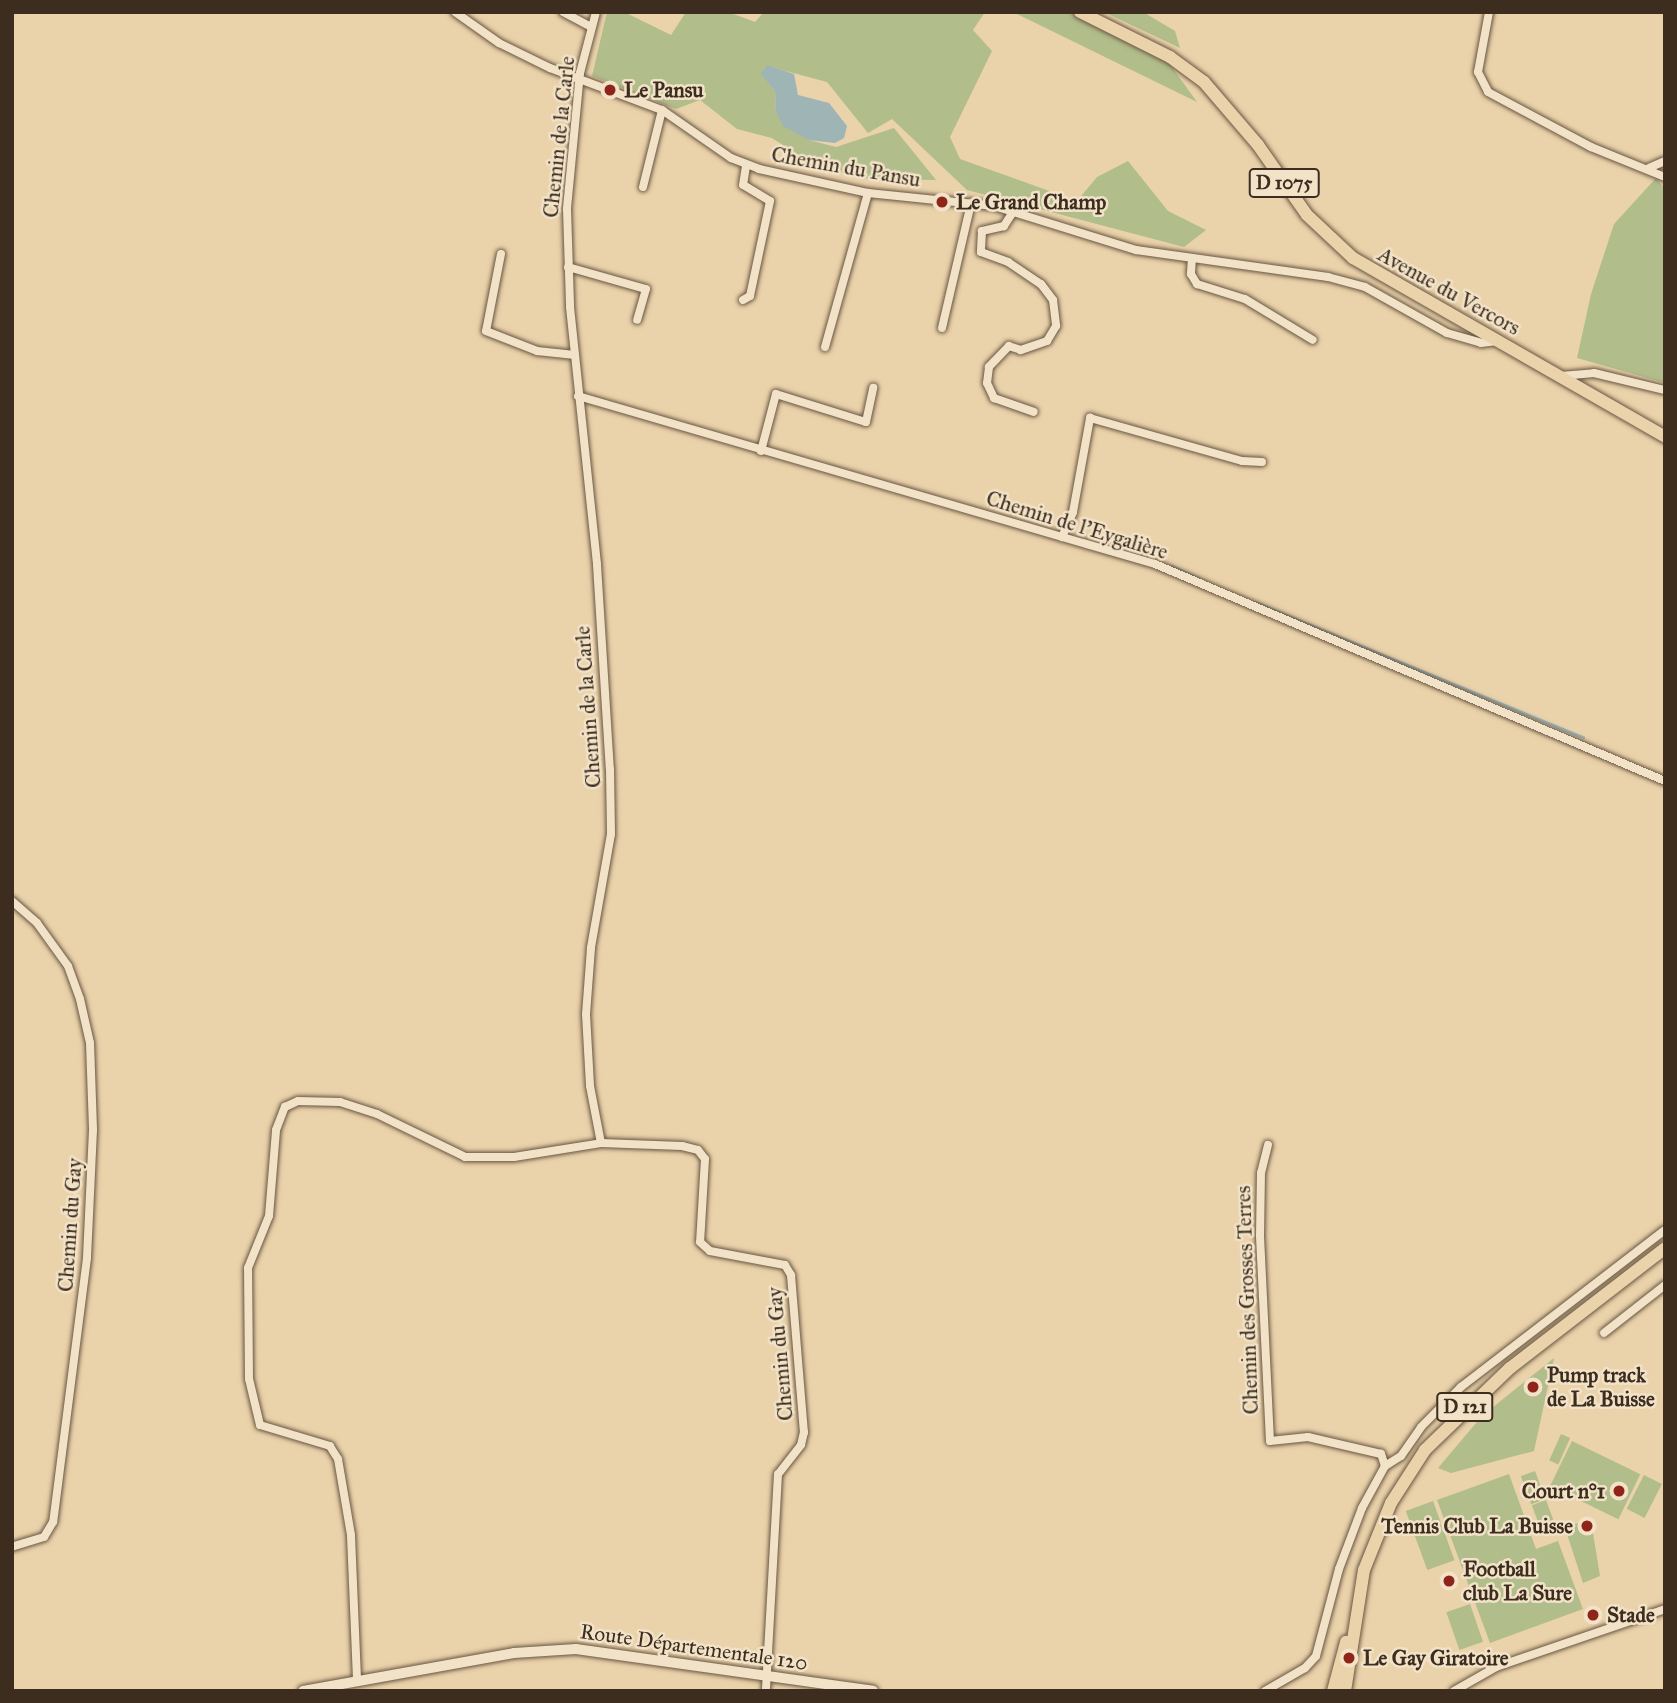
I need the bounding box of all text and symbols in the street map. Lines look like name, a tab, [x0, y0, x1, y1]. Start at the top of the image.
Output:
street label: Chemin de la Carle	[538, 55, 580, 219]
place label: Le Pansu	[624, 77, 703, 103]
marker: Le Pansu	[602, 82, 618, 98]
street label: Chemin du Pansu	[769, 141, 923, 193]
road number: D 1075	[1247, 168, 1321, 198]
place label: Le Grand Champ	[956, 189, 1106, 215]
marker: Le Grand Champ	[934, 194, 950, 210]
street label: Avenue du Vercors	[1374, 242, 1524, 340]
street label: Chemin de l'Eygalière	[983, 485, 1171, 565]
street label: Chemin de la Carle	[570, 625, 606, 789]
street label: Chemin du Gay	[53, 1157, 87, 1293]
street label: Chemin des Grosses Terres	[1230, 1185, 1264, 1415]
street label: Chemin du Gay	[762, 1286, 798, 1422]
place label: Pump track de La Buisse	[1547, 1362, 1655, 1412]
marker: Pump track de La Buisse	[1525, 1379, 1541, 1395]
road number: D 121	[1435, 1392, 1495, 1422]
place label: Court n°1	[1522, 1478, 1605, 1504]
marker: Court n°1	[1611, 1483, 1627, 1499]
place label: Tennis Club La Buisse	[1381, 1513, 1573, 1539]
marker: Tennis Club La Buisse	[1579, 1518, 1595, 1534]
place label: Football club La Sure	[1463, 1556, 1572, 1606]
marker: Football club La Sure	[1441, 1573, 1457, 1589]
place label: Stade	[1607, 1602, 1655, 1628]
marker: Stade	[1585, 1607, 1601, 1623]
street label: Route Départementale 120	[579, 1619, 809, 1675]
place label: Le Gay Giratoire	[1363, 1645, 1508, 1671]
marker: Le Gay Giratoire	[1341, 1650, 1357, 1666]

